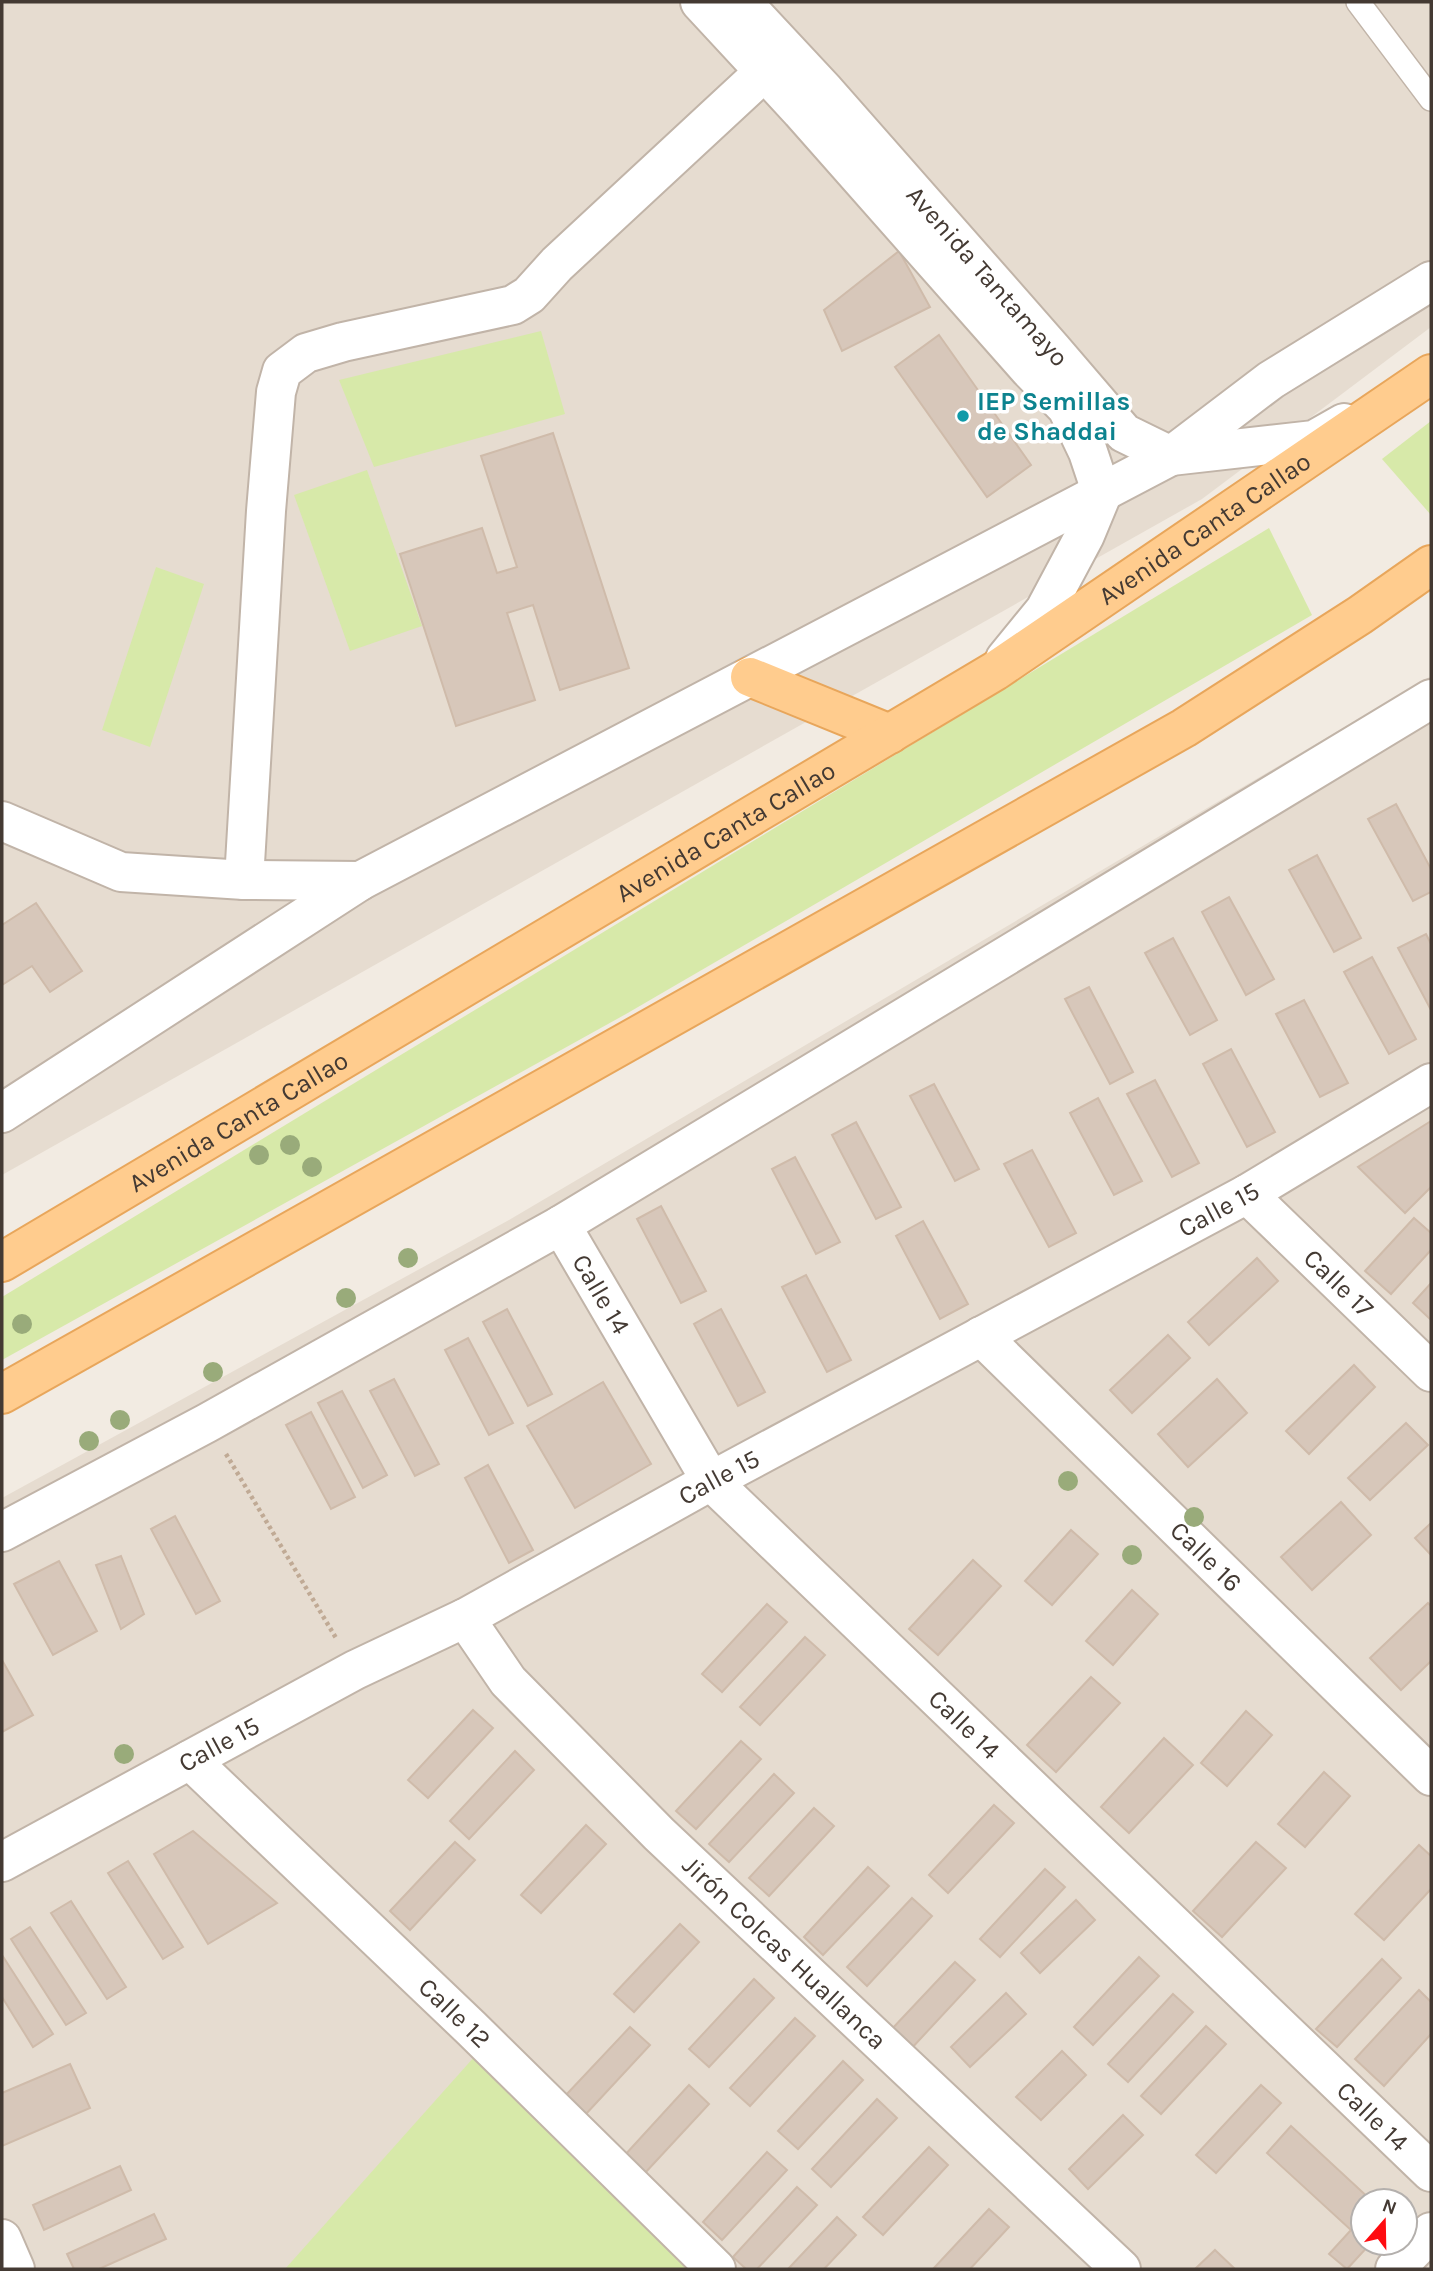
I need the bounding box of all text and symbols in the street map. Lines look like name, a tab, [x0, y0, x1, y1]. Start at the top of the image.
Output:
street label: Avenida Tantamayo	[900, 179, 1075, 373]
place label: IEP Semillas de Shaddai	[977, 386, 1130, 447]
marker: IEP Semillas de Shaddai	[955, 408, 971, 424]
street label: Avenida Canta Callao	[1092, 445, 1316, 611]
street label: Avenida Canta Callao	[610, 754, 841, 909]
street label: Avenida Canta Callao	[123, 1044, 354, 1199]
street label: Calle 15	[1173, 1175, 1265, 1244]
street label: Calle 17	[1298, 1242, 1380, 1324]
street label: Calle 14	[566, 1248, 637, 1340]
street label: Calle 15	[673, 1442, 765, 1512]
street label: Calle 16	[1164, 1514, 1248, 1598]
street label: Calle 14	[922, 1683, 1007, 1766]
street label: Calle 15	[173, 1709, 265, 1779]
street label: Jirón Colcas Huallanca	[676, 1849, 893, 2056]
street label: Calle 12	[412, 1971, 497, 2054]
street label: Calle 14	[1331, 2075, 1415, 2158]
north arrow	[1349, 2187, 1419, 2257]
text: N	[1379, 2194, 1400, 2220]

